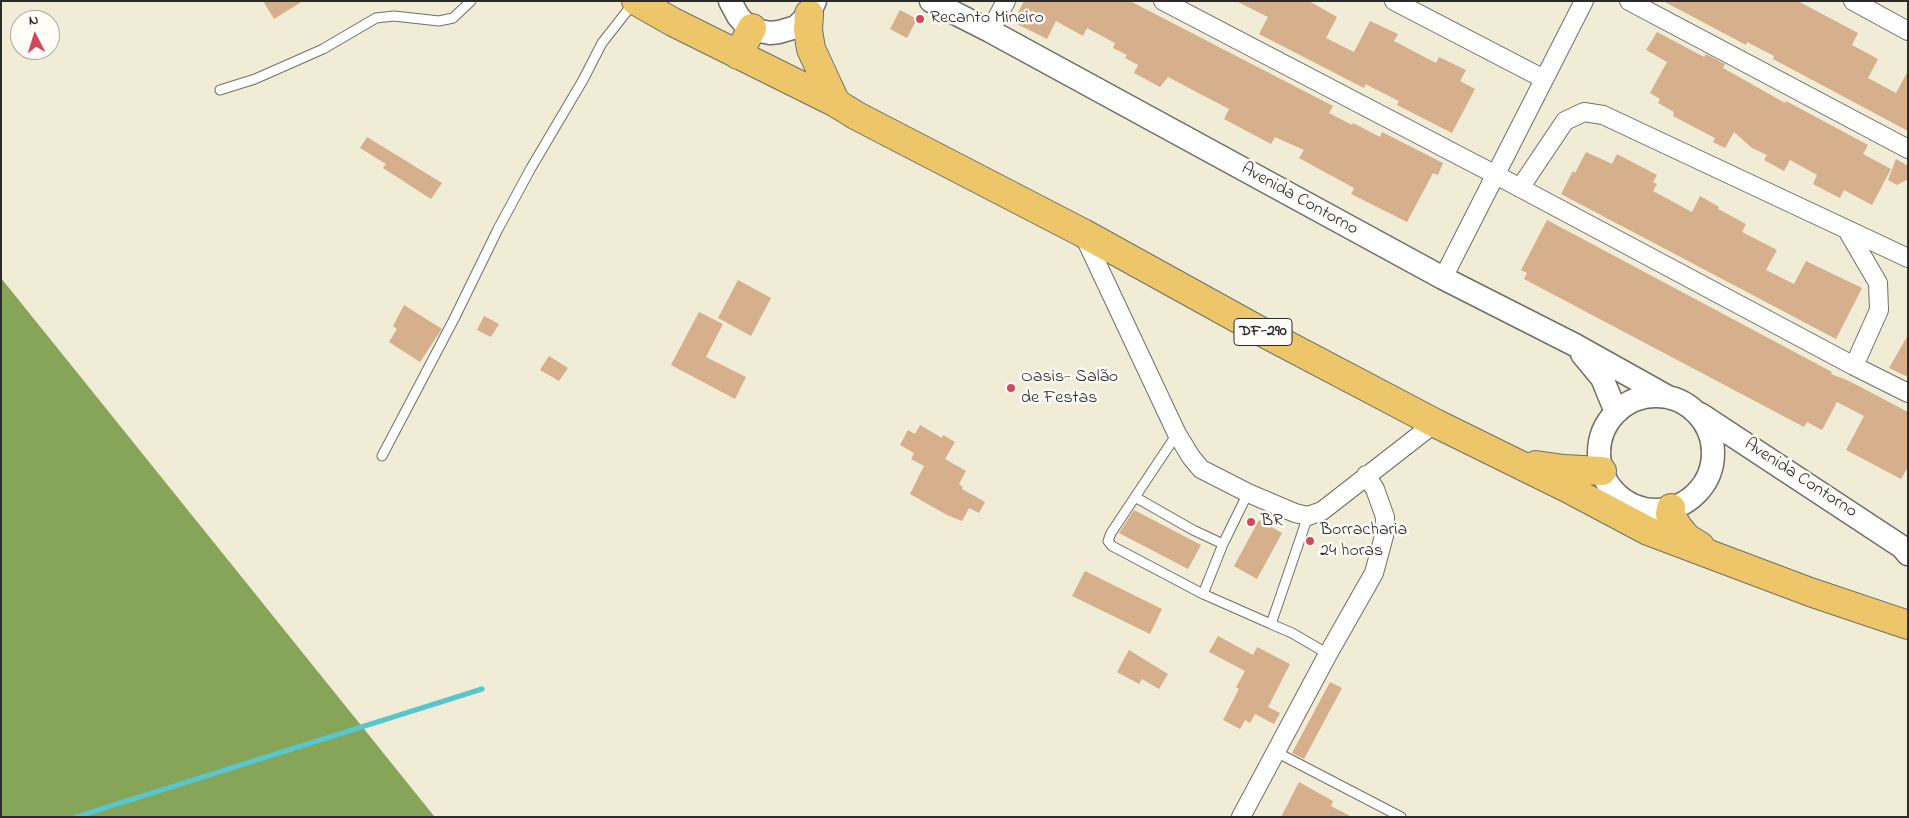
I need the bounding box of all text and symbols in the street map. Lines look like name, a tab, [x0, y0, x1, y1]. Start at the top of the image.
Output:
place label: Recanto Mineiro	[930, 8, 1044, 30]
north arrow	[10, 10, 60, 60]
text: N	[28, 10, 39, 31]
marker: Recanto Mineiro	[914, 13, 926, 25]
street label: Avenida Contorno	[1237, 159, 1361, 241]
road number: DF-290	[1234, 318, 1292, 346]
place label: Oasis- Salão de Festas	[1021, 367, 1118, 409]
marker: Oasis- Salão de Festas	[1005, 382, 1017, 394]
street label: Avenida Contorno	[1739, 434, 1861, 524]
place label: BR	[1261, 511, 1283, 533]
marker: BR	[1245, 516, 1257, 528]
place label: Borracharia 24 horas	[1320, 520, 1407, 562]
marker: Borracharia 24 horas	[1304, 535, 1316, 547]

